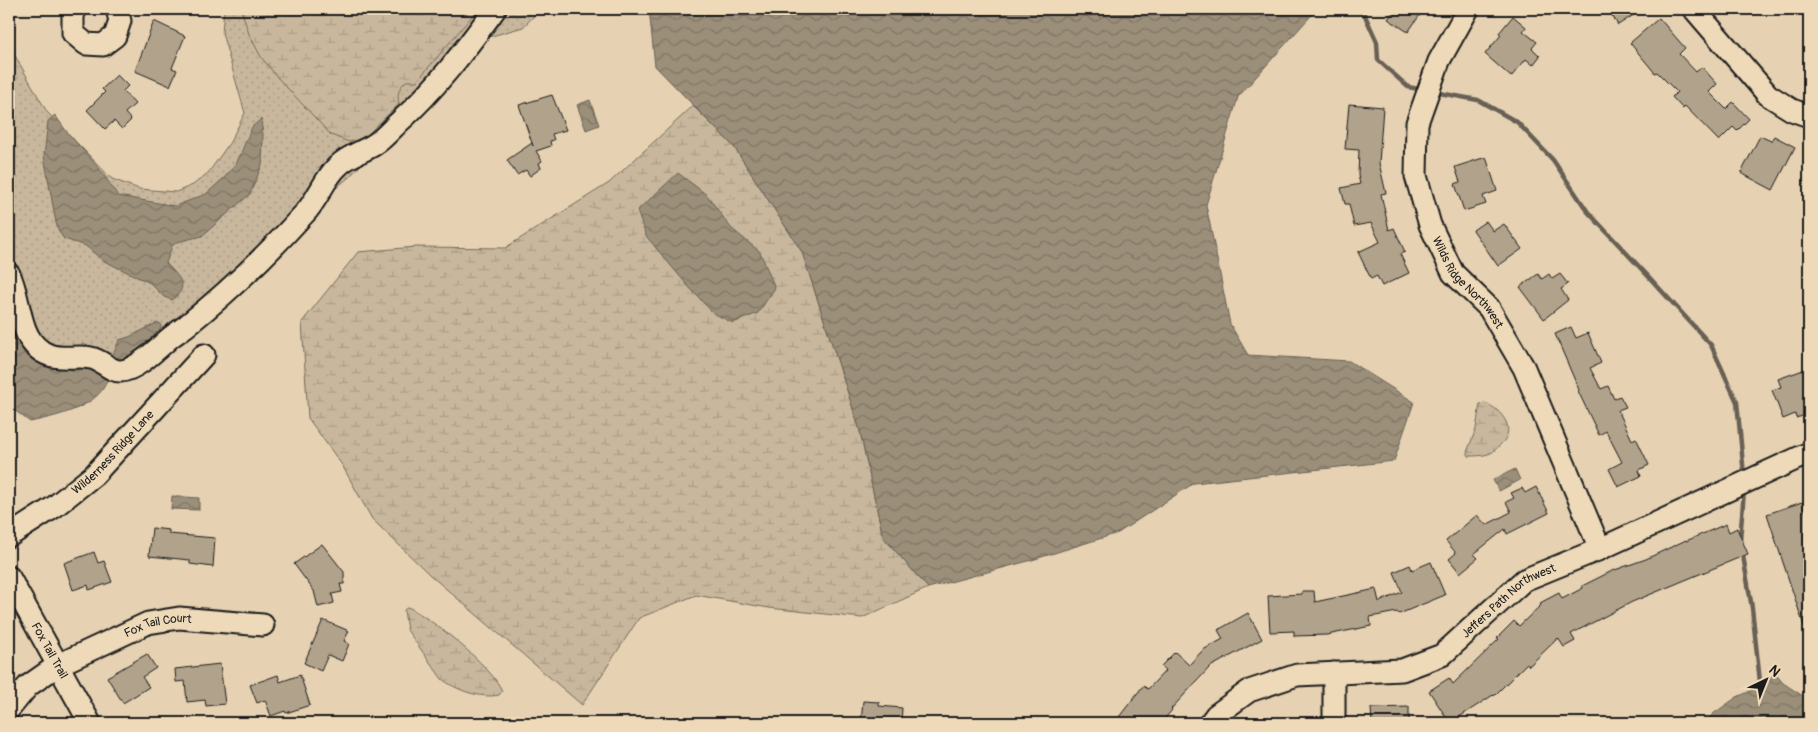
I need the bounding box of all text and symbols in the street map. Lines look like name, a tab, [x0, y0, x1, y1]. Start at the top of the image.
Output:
street label: Wilds Ridge Northwest	[1429, 234, 1507, 331]
street label: Wilderness Ridge Lane	[69, 407, 157, 498]
street label: Jeffers Path Northwest	[1458, 560, 1558, 641]
street label: Fox Tail Court	[122, 610, 192, 641]
street label: Fox Tail Trail	[28, 620, 71, 681]
north arrow	[1740, 654, 1790, 704]
text: N	[1765, 661, 1784, 680]

